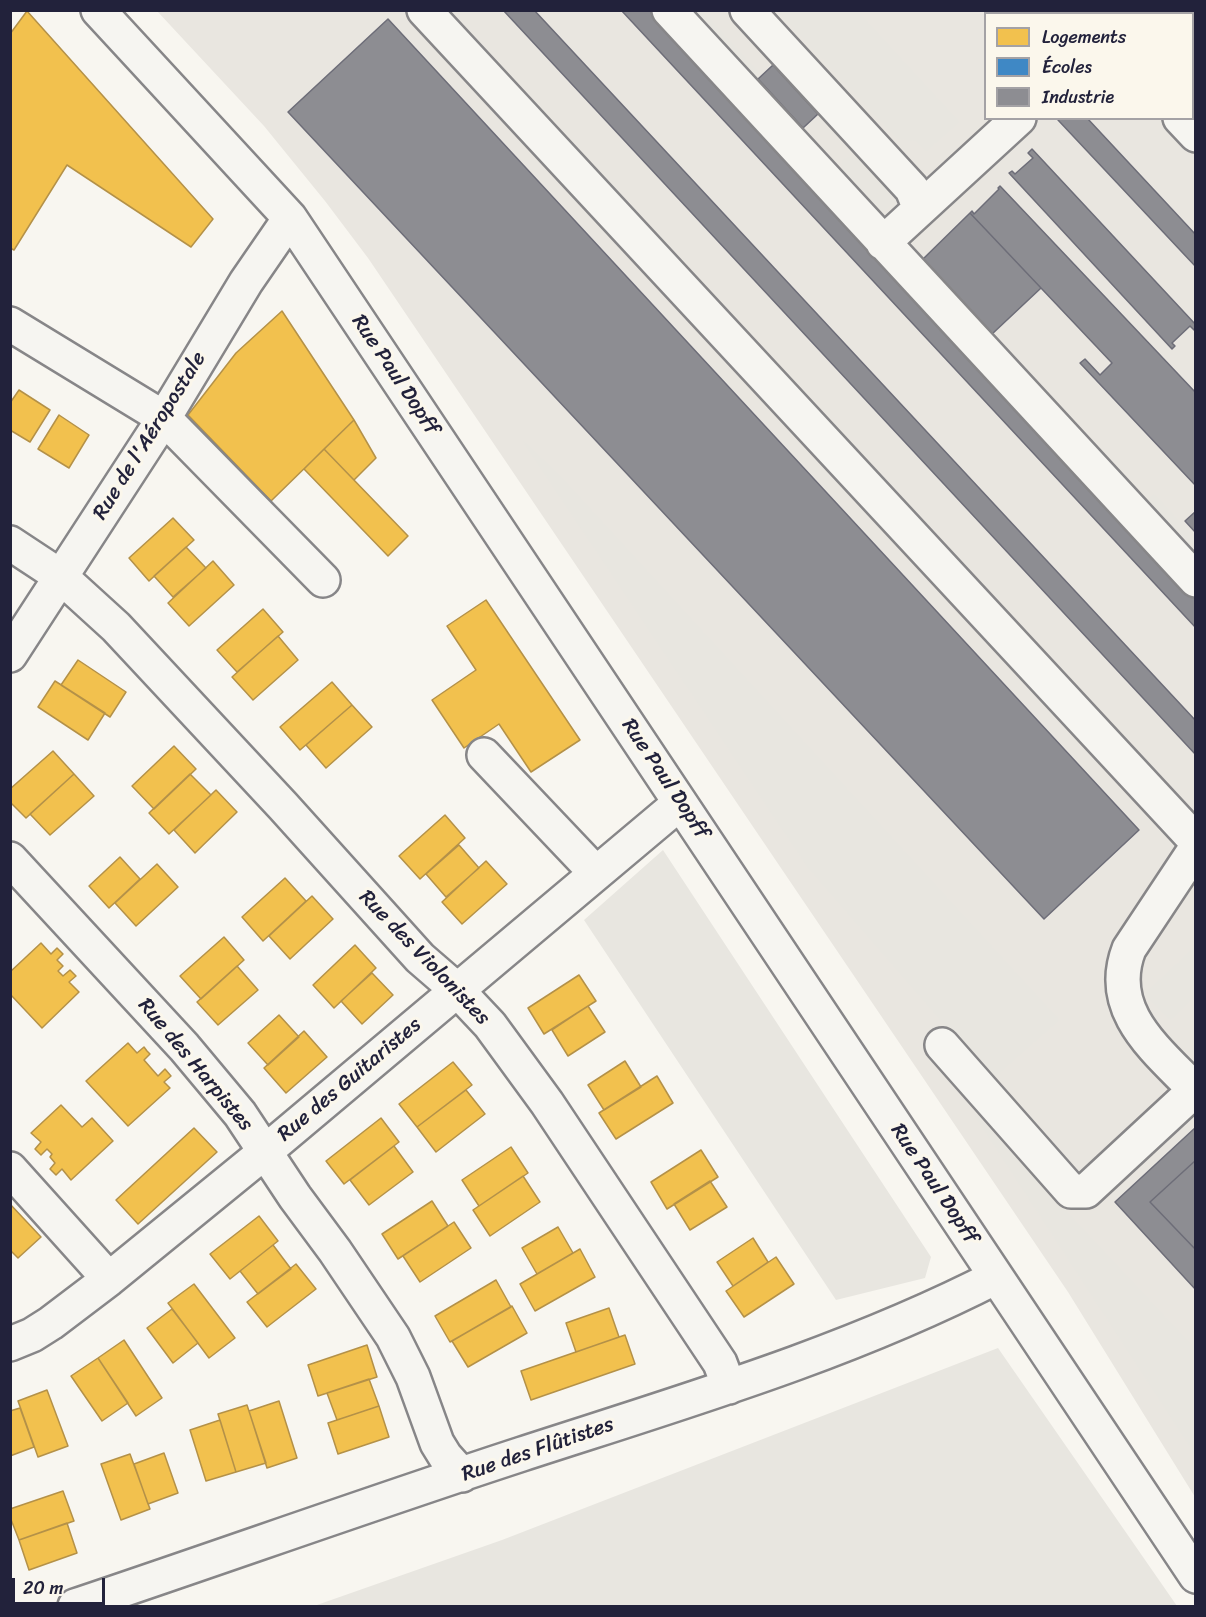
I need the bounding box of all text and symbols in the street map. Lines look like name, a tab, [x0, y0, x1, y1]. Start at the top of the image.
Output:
legend	[984, 12, 1194, 120]
text: Logements	[1042, 21, 1126, 53]
text: Écoles	[1042, 51, 1092, 83]
text: Industrie	[1042, 81, 1114, 113]
street label: Rue Paul Dopff	[346, 310, 444, 440]
street label: Rue de l'Aéropostale	[88, 347, 212, 525]
street label: Rue Paul Dopff	[616, 714, 714, 844]
street label: Rue des Violonistes	[353, 885, 495, 1031]
street label: Rue des Harpistes	[132, 993, 258, 1137]
street label: Rue des Guitaristes	[273, 1013, 427, 1147]
street label: Rue Paul Dopff	[885, 1119, 983, 1249]
street label: Rue des Flûtistes	[459, 1412, 617, 1488]
scale bar	[15, 1566, 108, 1604]
text: 20 m	[23, 1572, 63, 1604]

